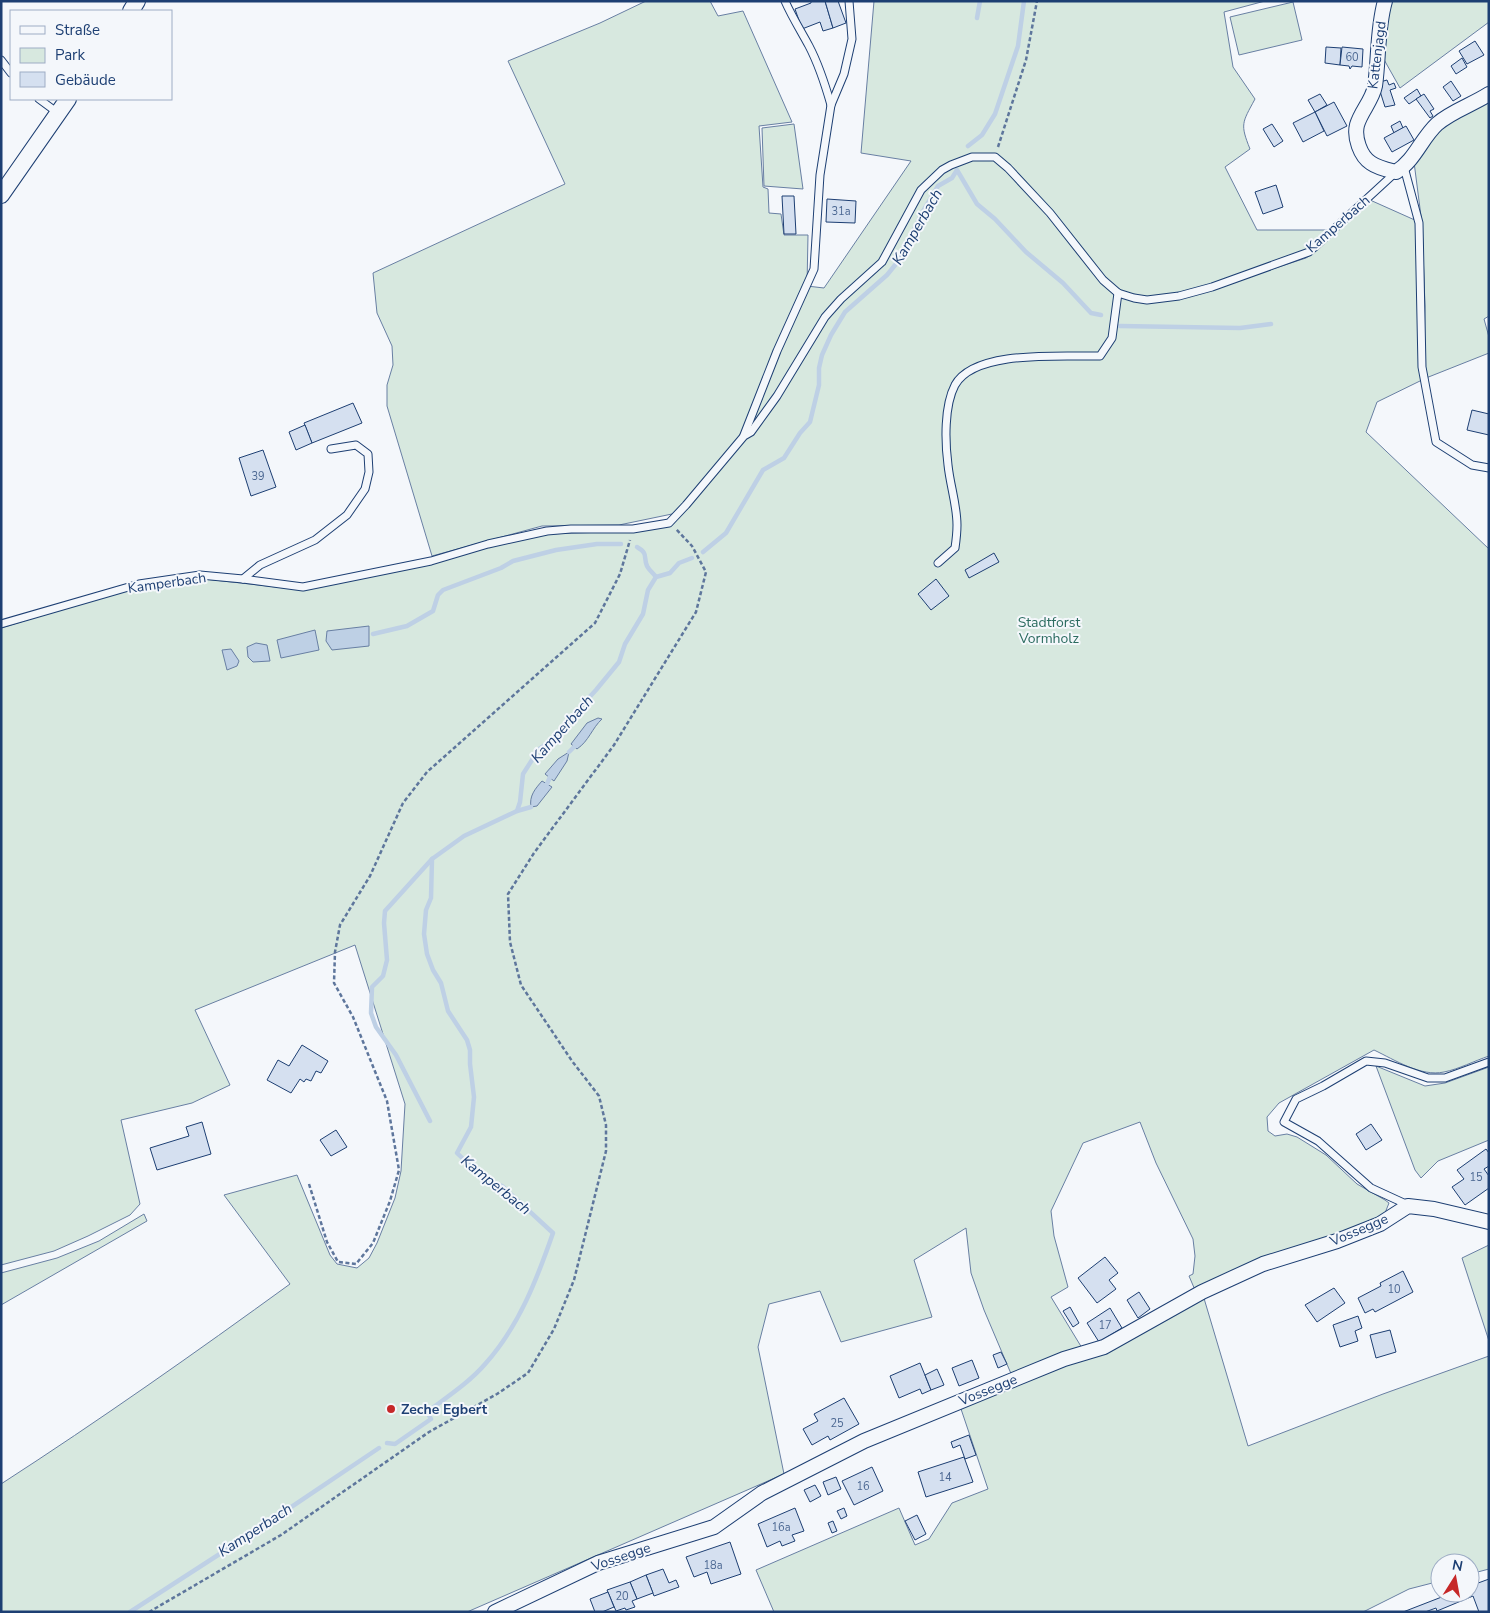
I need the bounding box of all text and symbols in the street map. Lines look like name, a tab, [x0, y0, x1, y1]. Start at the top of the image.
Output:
legend	[10, 10, 172, 100]
text: Straße	[55, 20, 100, 40]
street label: Kattenjagd	[1363, 20, 1391, 90]
text: Park	[55, 45, 85, 65]
house number: 60	[1345, 50, 1359, 65]
text: Gebäude	[55, 70, 116, 90]
water label: Kamperbach	[887, 185, 947, 269]
street label: Kamperbach	[1302, 191, 1374, 257]
house number: 31a	[831, 204, 851, 219]
house number: 39	[251, 469, 265, 484]
street label: Kamperbach	[127, 568, 207, 598]
park label: Stadtforst Vormholz	[1018, 613, 1080, 648]
water label: Kamperbach	[526, 691, 598, 767]
water label: Kamperbach	[457, 1151, 535, 1219]
house number: 15	[1469, 1170, 1483, 1185]
street label: Vossegge	[1326, 1209, 1391, 1251]
house number: 10	[1387, 1282, 1401, 1297]
house number: 17	[1098, 1318, 1112, 1333]
street label: Vossegge	[955, 1370, 1020, 1411]
place label: Zeche Egbert	[401, 1400, 488, 1419]
marker: Zeche Egbert	[385, 1403, 397, 1415]
house number: 25	[830, 1416, 844, 1431]
house number: 14	[938, 1470, 952, 1485]
house number: 16	[856, 1479, 870, 1494]
water label: Kamperbach	[214, 1499, 296, 1561]
house number: 16a	[771, 1520, 791, 1535]
street label: Vossegge	[588, 1538, 653, 1576]
north arrow	[1430, 1553, 1480, 1603]
text: N	[1450, 1555, 1464, 1576]
house number: 18a	[703, 1558, 723, 1573]
house number: 20	[615, 1589, 629, 1604]

